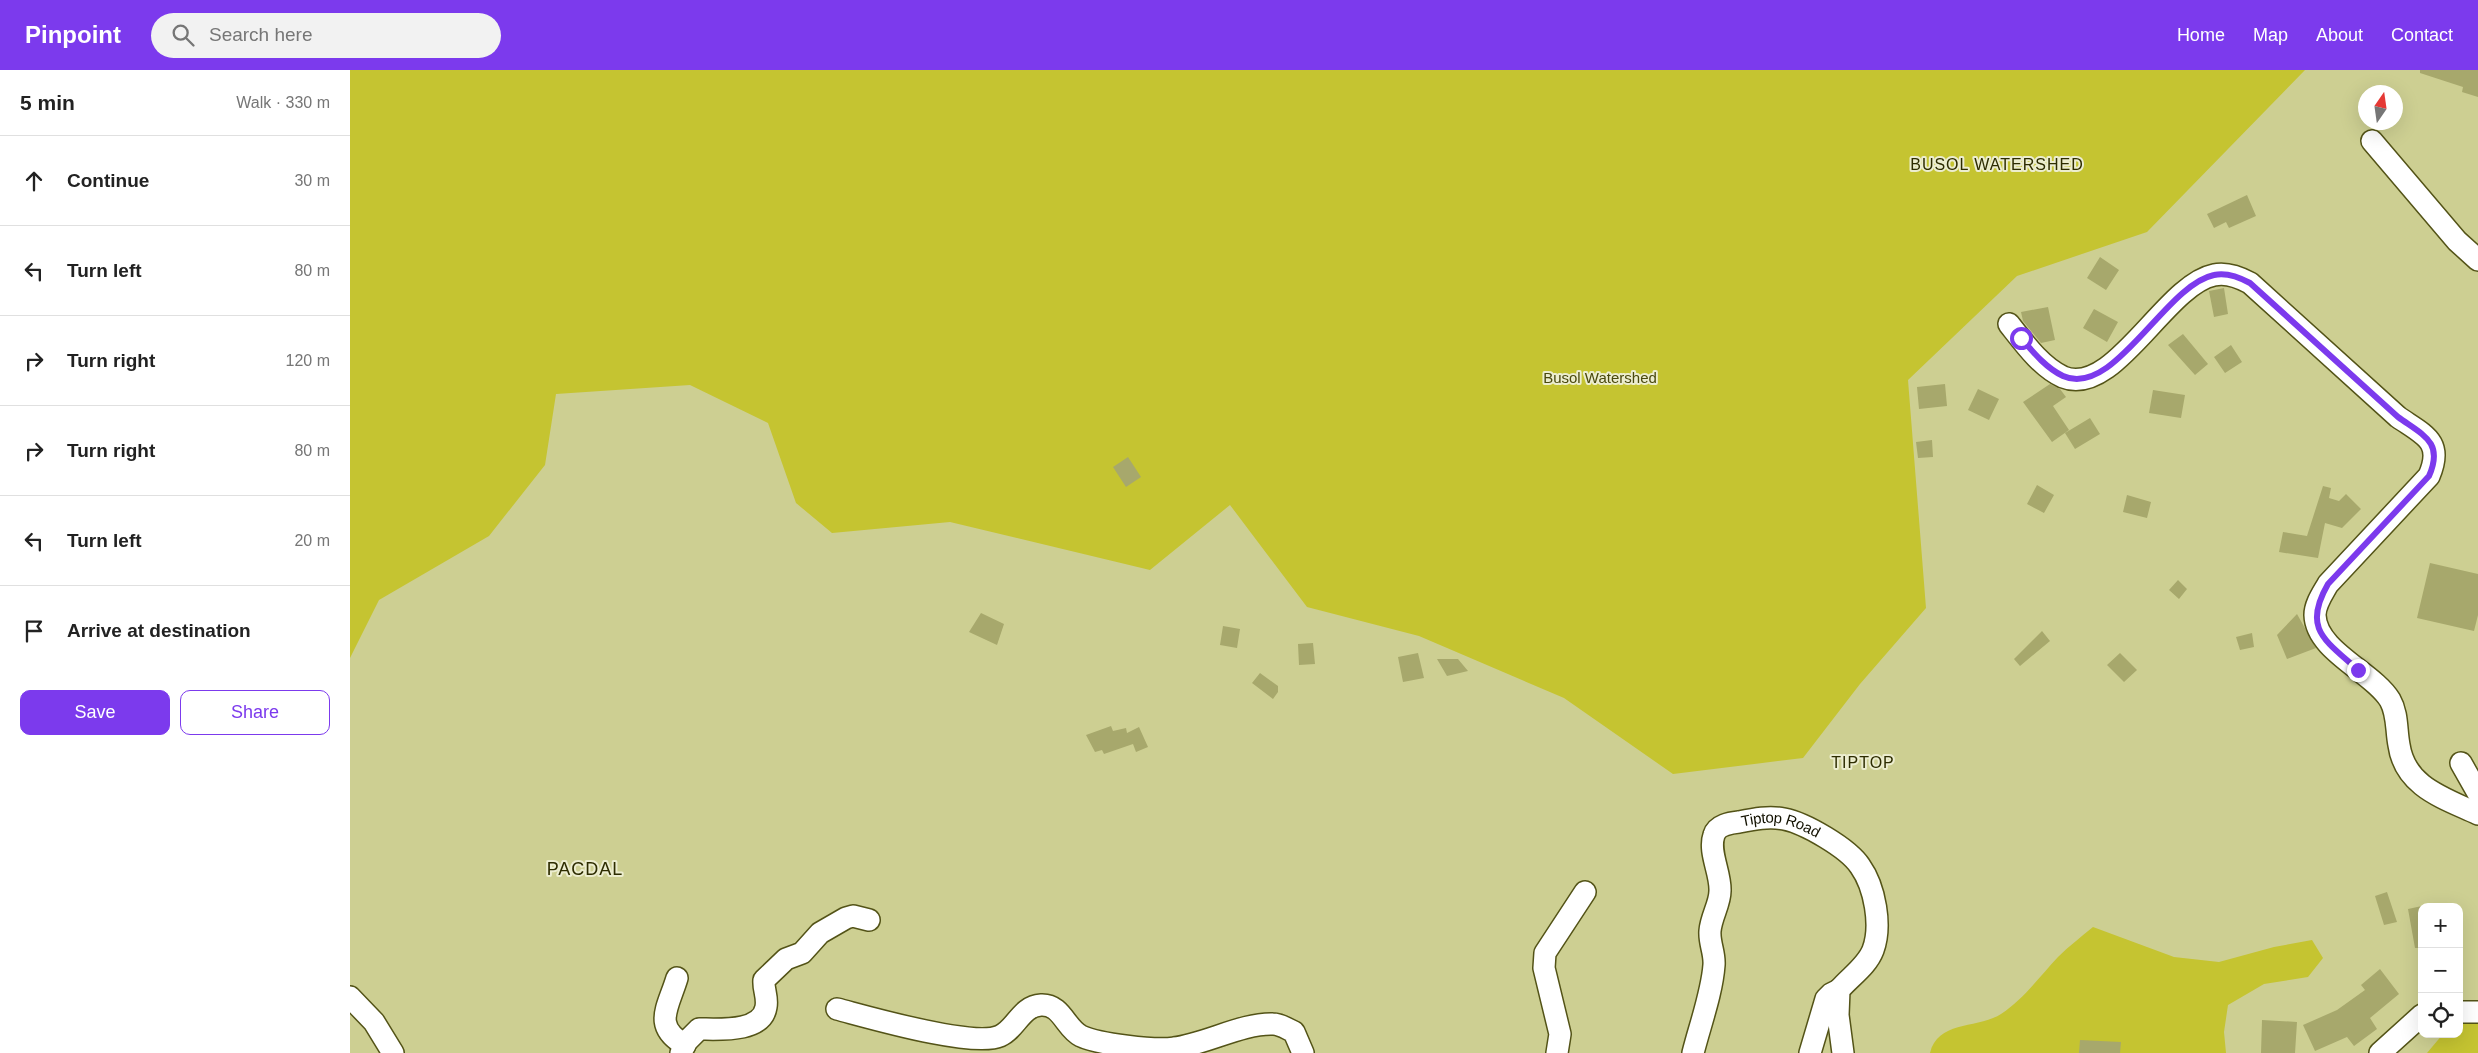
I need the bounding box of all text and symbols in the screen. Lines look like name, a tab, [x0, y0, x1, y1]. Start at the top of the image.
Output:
search box	[151, 13, 501, 58]
text: Pinpoint	[25, 21, 121, 48]
icon: search	[169, 21, 197, 49]
text: Search here	[209, 24, 313, 45]
text: Home	[2177, 25, 2225, 45]
text: Map	[2253, 25, 2288, 45]
text: About	[2316, 25, 2363, 45]
text: Contact	[2391, 25, 2453, 45]
north arrow	[2358, 85, 2403, 130]
text: 5 min	[20, 91, 75, 114]
text: Walk · 330 m	[236, 94, 330, 111]
district label: BUSOL WATERSHED	[1910, 156, 2084, 173]
icon: ahead	[20, 167, 48, 195]
text: Continue	[67, 170, 149, 191]
text: 30 m	[294, 172, 330, 189]
icon: left	[20, 257, 48, 285]
text: Turn left	[67, 260, 142, 281]
text: 80 m	[294, 262, 330, 279]
route start	[2010, 327, 2033, 350]
icon: right	[20, 347, 48, 375]
text: Turn right	[67, 350, 155, 371]
text: 120 m	[286, 352, 330, 369]
park label: Busol Watershed	[1543, 369, 1657, 386]
icon: right	[20, 437, 48, 465]
text: Turn right	[67, 440, 155, 461]
text: 80 m	[294, 442, 330, 459]
icon: left	[20, 527, 48, 555]
text: Turn left	[67, 530, 142, 551]
text: 20 m	[294, 532, 330, 549]
icon: arrive	[20, 617, 48, 645]
text: Arrive at destination	[67, 620, 251, 641]
route end	[2347, 659, 2370, 682]
button: Save	[20, 690, 170, 735]
button: Share	[180, 690, 330, 735]
district label: TIPTOP	[1831, 754, 1895, 771]
street label: Tiptop Road	[1740, 809, 1823, 841]
district label: PACDAL	[547, 859, 623, 879]
map controls	[2418, 903, 2463, 1038]
button: +	[2418, 903, 2463, 948]
button: −	[2418, 948, 2463, 993]
button: locate	[2418, 993, 2463, 1038]

